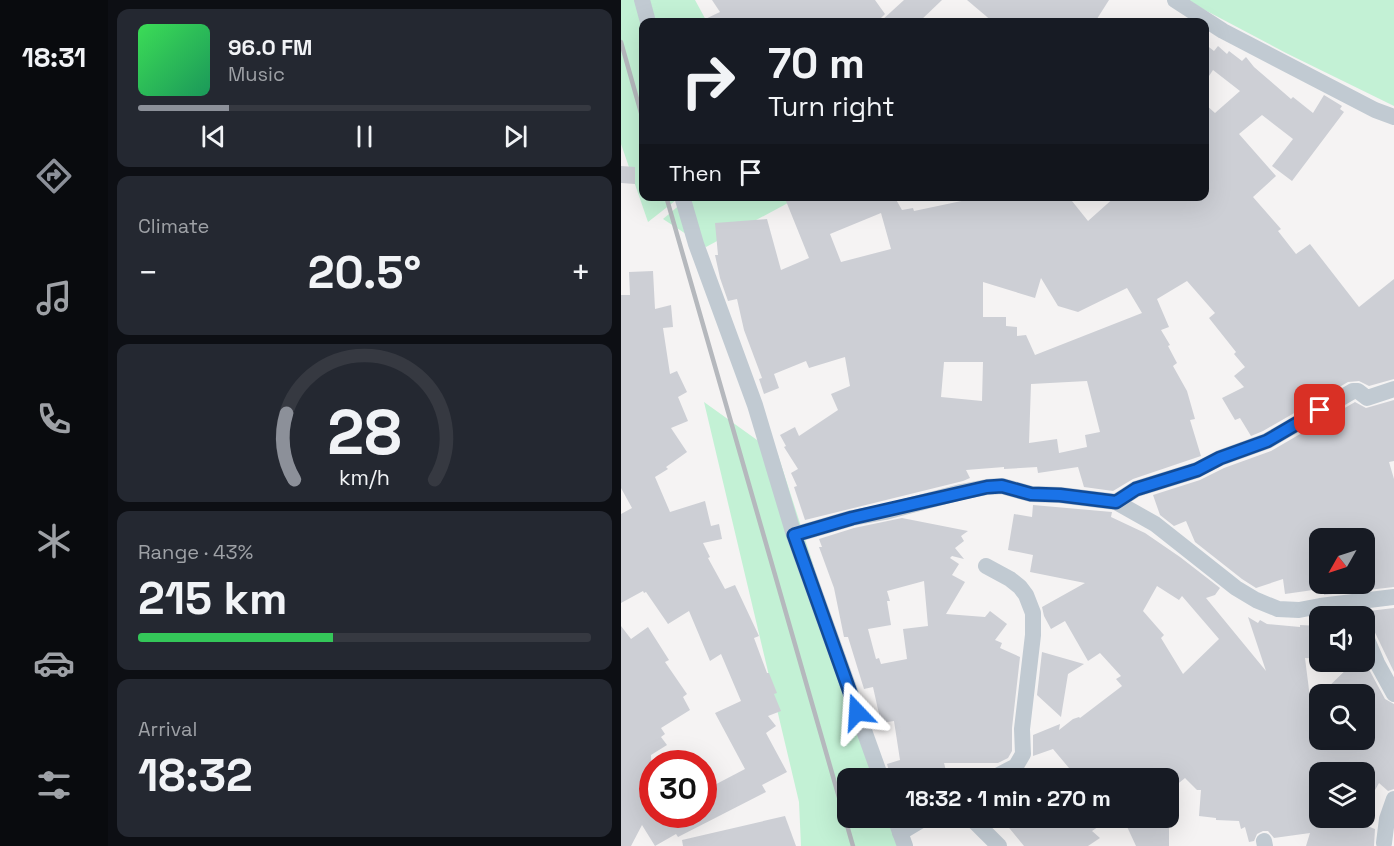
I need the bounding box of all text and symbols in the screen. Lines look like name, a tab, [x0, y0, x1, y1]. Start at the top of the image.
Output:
text: 96.0 FM	[228, 33, 312, 61]
text: 70 m	[768, 37, 865, 90]
text: 18:31	[22, 40, 86, 75]
icon: right	[669, 42, 747, 120]
text: Music	[228, 61, 285, 87]
text: Turn right	[768, 89, 895, 124]
icon: previous	[197, 120, 230, 153]
icon: pause	[348, 120, 381, 153]
icon: next	[499, 120, 532, 153]
icon: directions	[33, 155, 75, 197]
icon: arrive	[734, 156, 767, 189]
text: Then	[669, 159, 722, 187]
text: Climate	[138, 213, 209, 239]
text: 20.5°	[308, 244, 421, 301]
text: −	[138, 252, 158, 294]
text: +	[571, 252, 591, 294]
icon: music	[33, 277, 75, 319]
pin	[1294, 384, 1345, 435]
text: 28	[327, 393, 402, 472]
icon: arrive	[1303, 393, 1336, 426]
icon: phone	[33, 398, 75, 440]
text: km/h	[339, 464, 390, 491]
icon: climate	[33, 520, 75, 562]
north arrow	[1309, 528, 1375, 594]
map controls	[1309, 528, 1375, 828]
text: Range · 43%	[138, 539, 253, 565]
text: 215 km	[138, 570, 287, 627]
button: sound	[1309, 606, 1375, 672]
icon: car	[33, 642, 75, 684]
position arrow	[825, 680, 889, 744]
button: search	[1309, 684, 1375, 750]
text: Arrival	[138, 716, 197, 742]
text: 18:32	[138, 747, 253, 804]
speed limit sign: 30	[639, 750, 717, 828]
button: layers	[1309, 762, 1375, 828]
icon: filters	[33, 764, 75, 806]
text: 18:32 · 1 min · 270 m	[905, 784, 1111, 812]

